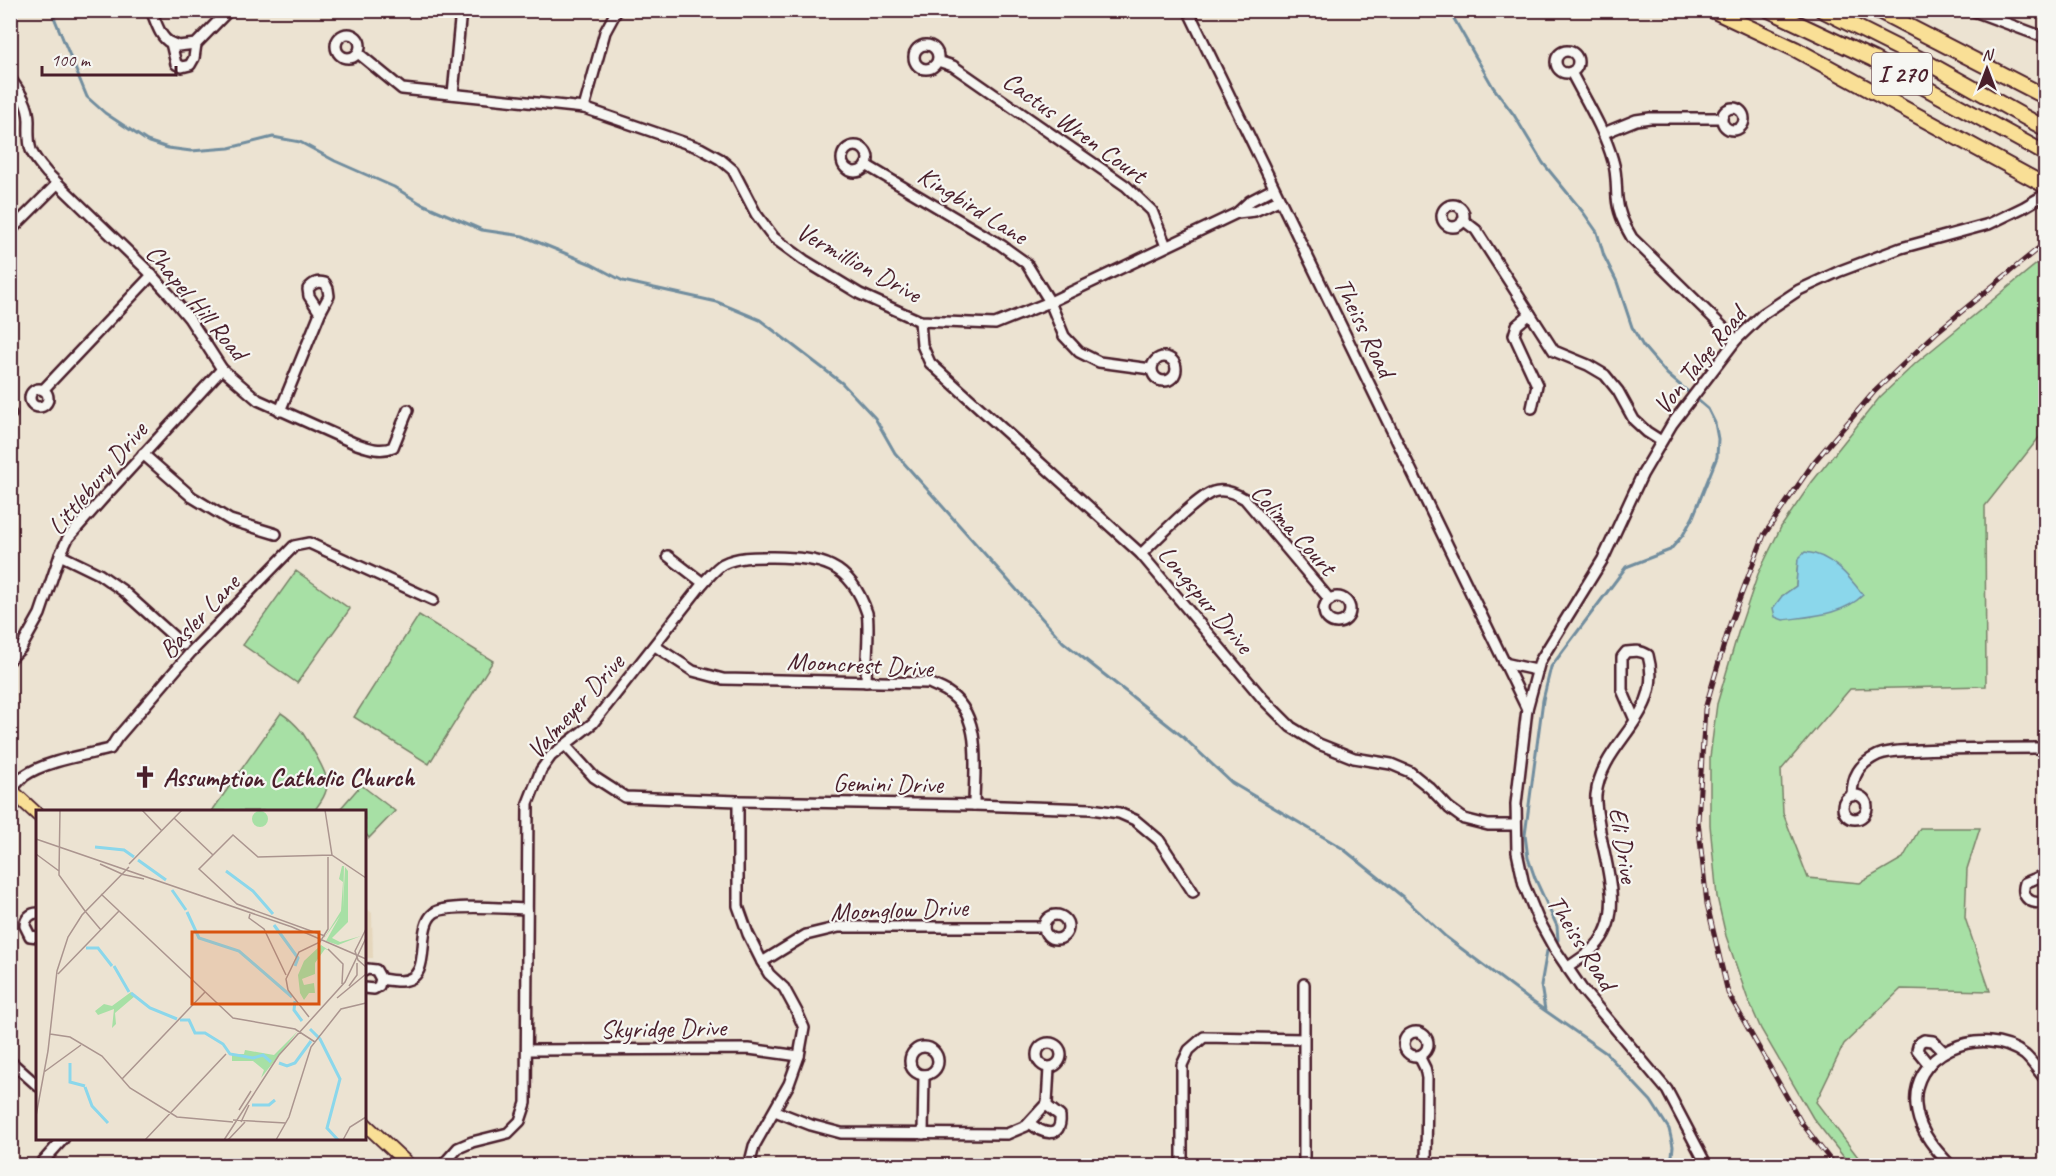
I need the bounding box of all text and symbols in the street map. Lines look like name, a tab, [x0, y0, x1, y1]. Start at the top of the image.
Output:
scale bar	[42, 39, 176, 77]
north arrow	[1957, 39, 2017, 99]
text: N	[1982, 45, 1995, 65]
text: 100 m	[51, 49, 92, 71]
road number: I 270	[1872, 53, 1932, 95]
street label: Cactus Wren Court	[996, 64, 1155, 192]
street label: Kingbird Lane	[912, 159, 1036, 253]
street label: Vermillion Drive	[791, 215, 928, 311]
street label: Chapel Hill Road	[138, 237, 257, 370]
street label: Theiss Road	[1326, 272, 1404, 386]
street label: Von Talge Road	[1646, 297, 1755, 421]
street label: Littlebury Drive	[40, 414, 155, 542]
street label: Colima Court	[1244, 476, 1345, 584]
street label: Longspur Drive	[1151, 538, 1262, 662]
street label: Basler Lane	[152, 565, 249, 666]
street label: Mooncrest Drive	[786, 644, 935, 685]
street label: Valmeyer Drive	[519, 646, 632, 766]
place label: Assumption Catholic Church	[163, 761, 415, 794]
church icon: Assumption Catholic Church	[132, 764, 158, 790]
street label: Gemini Drive	[833, 766, 945, 801]
street label: Eli Drive	[1601, 805, 1646, 887]
inset map	[36, 810, 366, 1140]
street label: Theiss Road	[1539, 888, 1626, 999]
street label: Moonglow Drive	[830, 891, 970, 928]
street label: Skyridge Drive	[600, 1011, 729, 1046]

